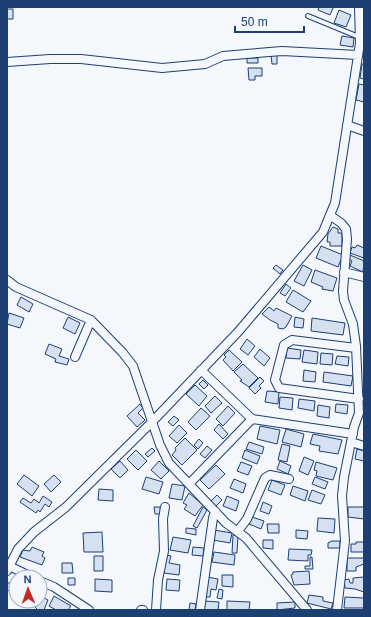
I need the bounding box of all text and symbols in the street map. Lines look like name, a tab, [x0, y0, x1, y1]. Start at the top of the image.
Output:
scale bar	[235, 8, 304, 34]
text: 50 m	[241, 15, 268, 29]
north arrow	[8, 569, 48, 609]
text: N	[23, 573, 32, 585]

